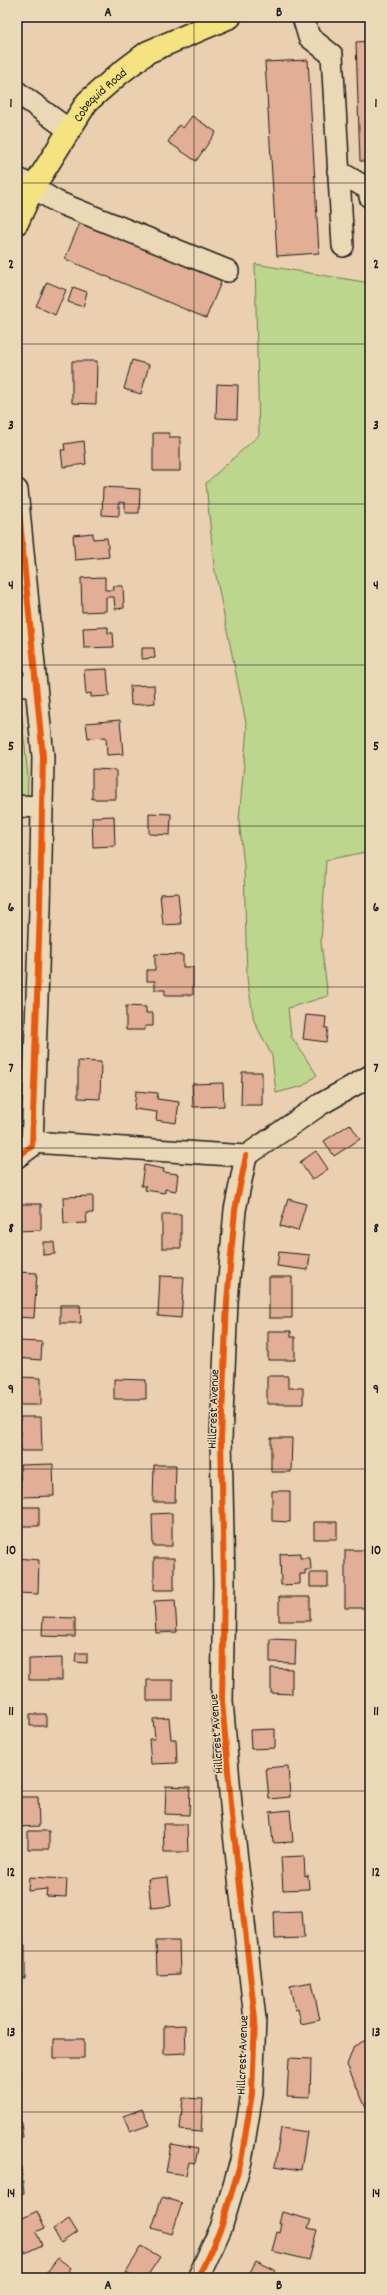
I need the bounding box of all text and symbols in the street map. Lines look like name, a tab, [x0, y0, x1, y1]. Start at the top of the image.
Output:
text: A	[104, 4, 112, 23]
text: B	[276, 4, 282, 23]
street label: Cobequid Road	[70, 64, 132, 127]
text: 1	[10, 95, 13, 114]
text: 1	[375, 95, 378, 114]
text: 2	[8, 256, 14, 275]
text: 2	[373, 256, 379, 275]
text: 3	[8, 417, 14, 436]
text: 3	[373, 417, 379, 436]
text: 4	[8, 577, 14, 596]
text: 4	[373, 577, 379, 596]
text: 5	[8, 738, 14, 757]
text: 5	[373, 738, 379, 757]
text: 6	[8, 899, 15, 918]
text: 6	[373, 899, 380, 918]
text: 7	[9, 1060, 14, 1079]
text: 7	[374, 1060, 379, 1079]
text: 8	[8, 1220, 14, 1239]
text: 8	[373, 1220, 379, 1239]
street label: Hillcrest Avenue	[204, 1369, 225, 1449]
text: 9	[8, 1381, 14, 1400]
text: 9	[373, 1381, 379, 1400]
text: 10	[6, 1542, 16, 1561]
text: 10	[371, 1542, 381, 1561]
street label: Hillcrest Avenue	[205, 1693, 230, 1774]
text: 11	[8, 1703, 14, 1722]
text: 11	[373, 1703, 379, 1722]
text: 12	[7, 1864, 16, 1883]
text: 12	[372, 1864, 381, 1883]
street label: Hillcrest Avenue	[233, 2015, 254, 2095]
text: 13	[7, 2024, 16, 2043]
text: 13	[372, 2024, 381, 2043]
text: 14	[7, 2185, 15, 2204]
text: 14	[372, 2185, 380, 2204]
text: A	[104, 2277, 112, 2295]
text: B	[276, 2277, 282, 2295]

